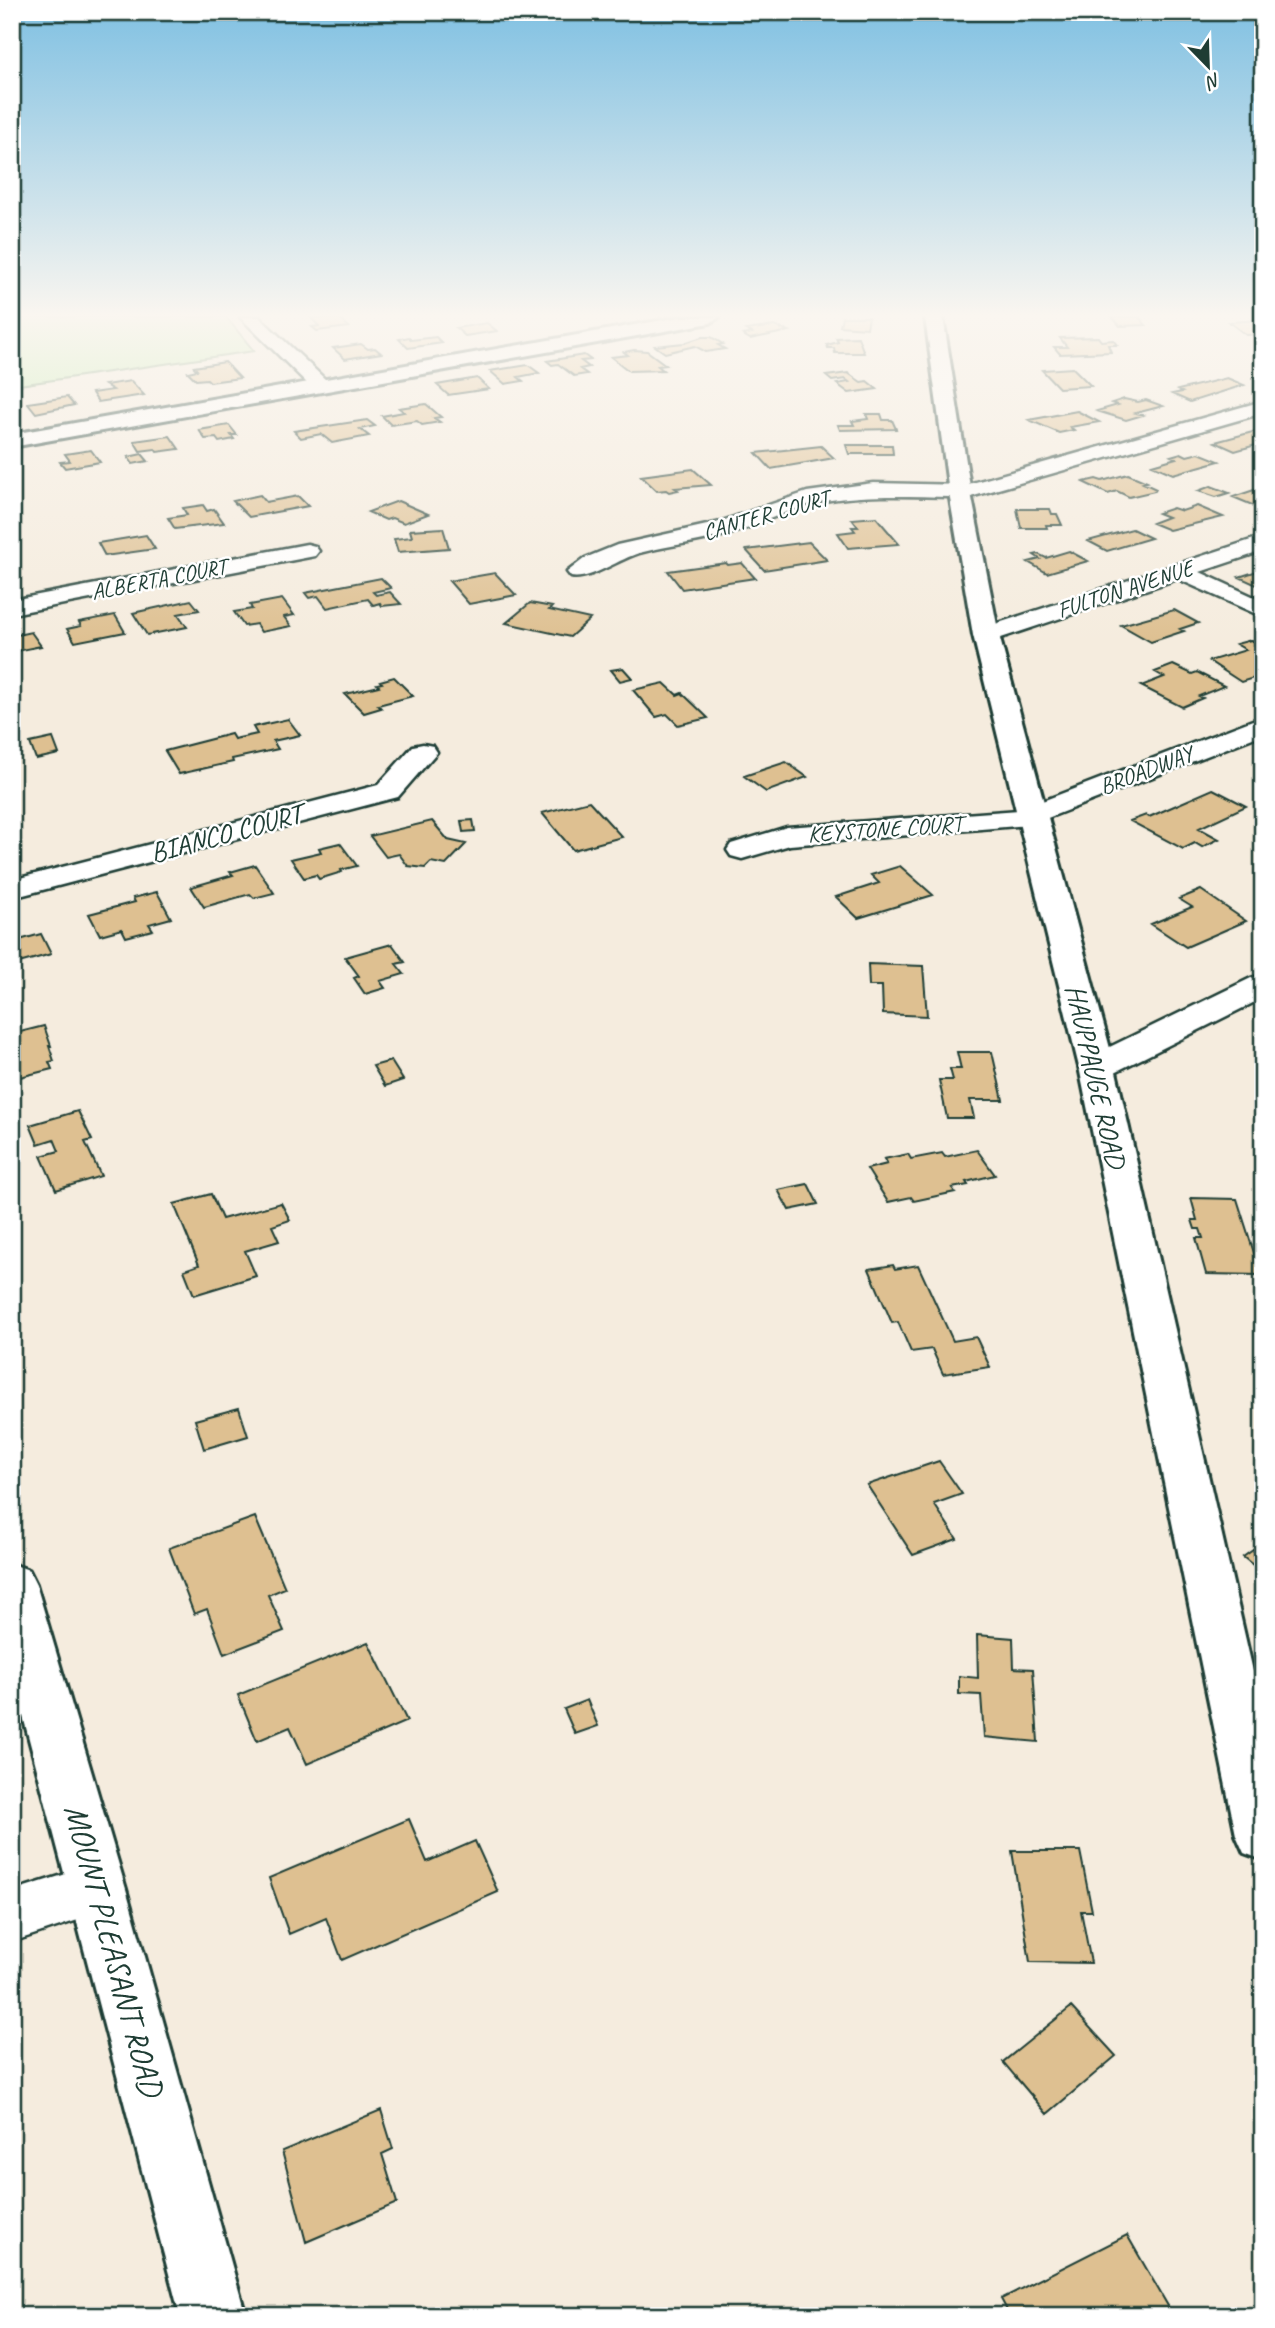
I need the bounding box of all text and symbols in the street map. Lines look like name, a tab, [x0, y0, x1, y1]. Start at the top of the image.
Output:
north arrow	[1174, 32, 1244, 102]
text: N	[1201, 67, 1224, 95]
street label: CANTER COURT	[699, 482, 837, 547]
street label: ALBERTA COURT	[89, 551, 234, 606]
street label: FULTON AVENUE	[1053, 552, 1200, 625]
street label: BROADWAY	[1095, 738, 1200, 801]
street label: BIANCO COURT	[146, 794, 313, 870]
street label: KEYSTONE COURT	[807, 809, 969, 849]
street label: HAUPPAUGE ROAD	[1058, 981, 1135, 1174]
street label: MOUNT PLEASANT ROAD	[55, 1800, 174, 2103]

